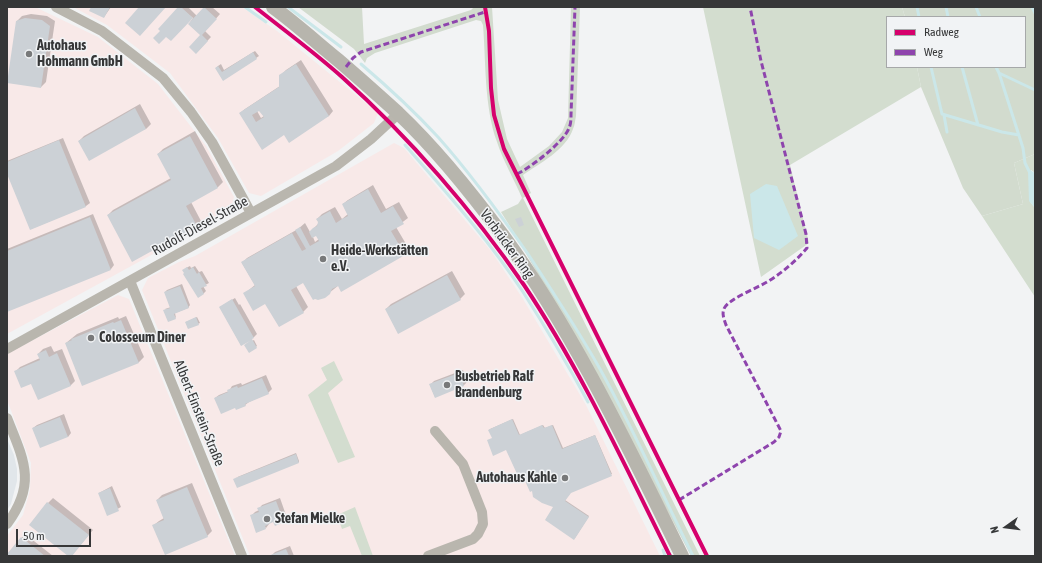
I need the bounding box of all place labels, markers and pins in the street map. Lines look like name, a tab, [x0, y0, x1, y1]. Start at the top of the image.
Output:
place label: Autohaus Hohmann GmbH	[37, 38, 123, 70]
marker: Autohaus Hohmann GmbH	[24, 49, 34, 59]
place label: Heide-Werkstätten e.V.	[331, 243, 428, 276]
marker: Heide-Werkstätten e.V.	[318, 254, 328, 264]
place label: Colosseum Diner	[99, 330, 185, 346]
marker: Colosseum Diner	[86, 333, 96, 343]
place label: Busbetrieb Ralf Brandenburg	[455, 369, 534, 402]
marker: Busbetrieb Ralf Brandenburg	[442, 380, 452, 390]
place label: Autohaus Kahle	[476, 470, 557, 486]
marker: Autohaus Kahle	[560, 473, 570, 483]
place label: Stefan Mielke	[275, 511, 345, 527]
marker: Stefan Mielke	[262, 514, 272, 524]

